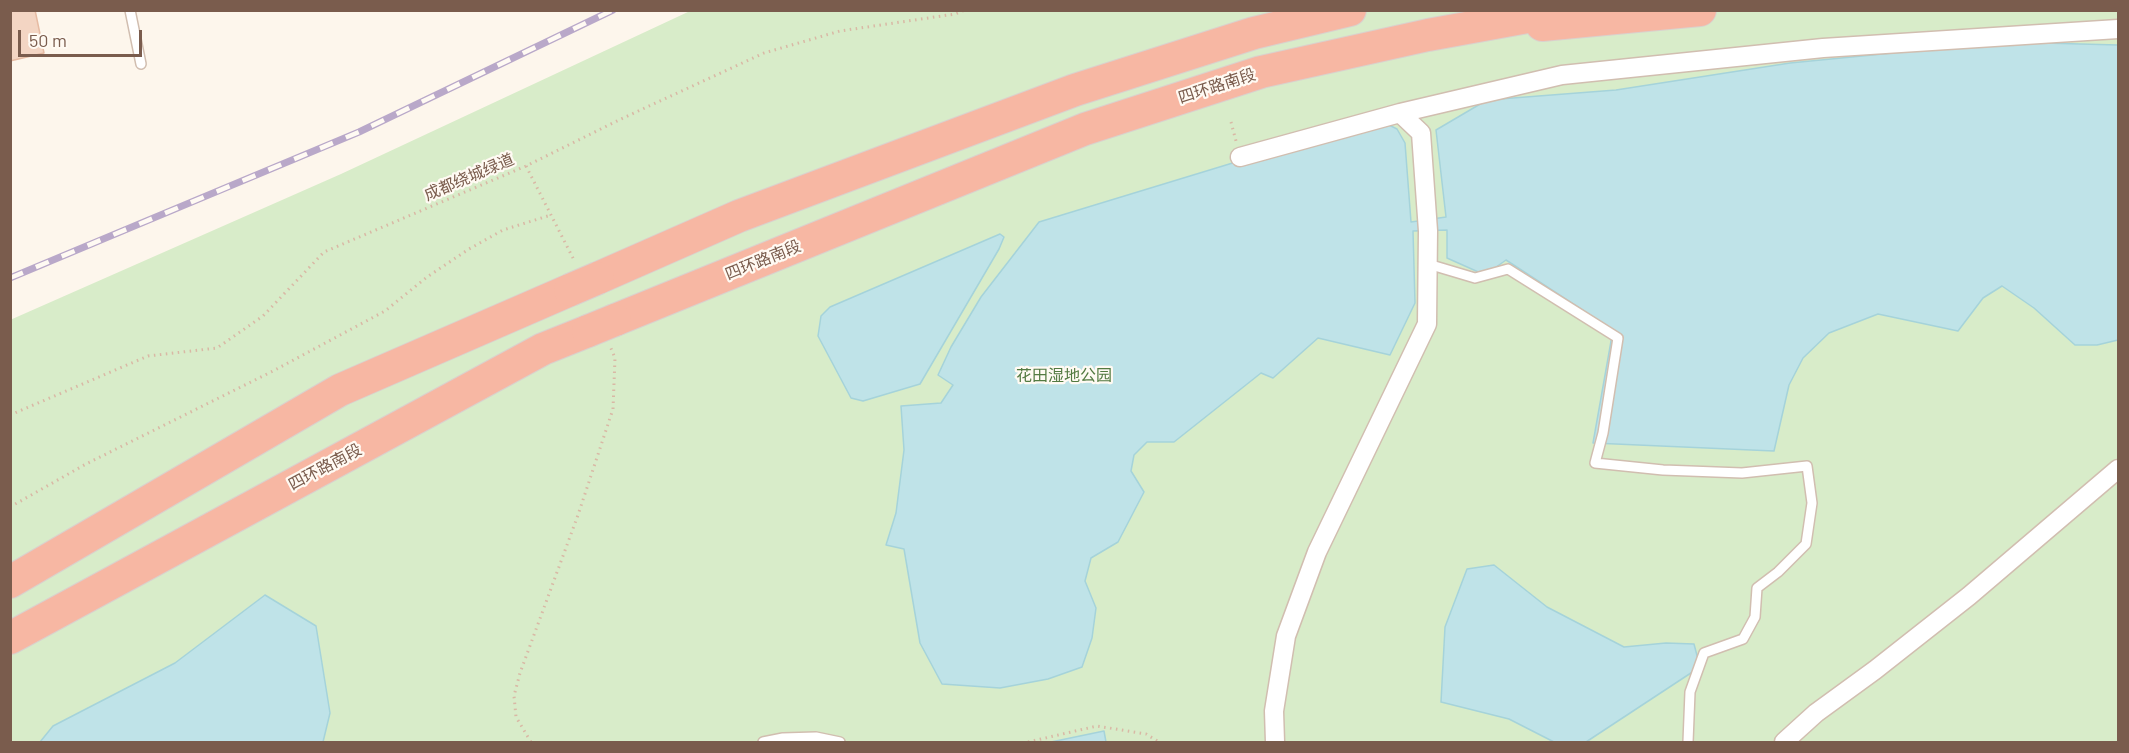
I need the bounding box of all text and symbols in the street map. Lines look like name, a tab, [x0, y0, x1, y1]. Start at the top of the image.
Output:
scale bar	[21, 18, 146, 56]
text: 50 m	[29, 29, 67, 51]
street label: 四环路南段	[1176, 65, 1258, 107]
street label: 成都绕城绿道	[421, 149, 517, 205]
street label: 四环路南段	[722, 236, 804, 284]
park label: 花田湿地公园	[1016, 366, 1112, 386]
street label: 四环路南段	[285, 440, 365, 494]

